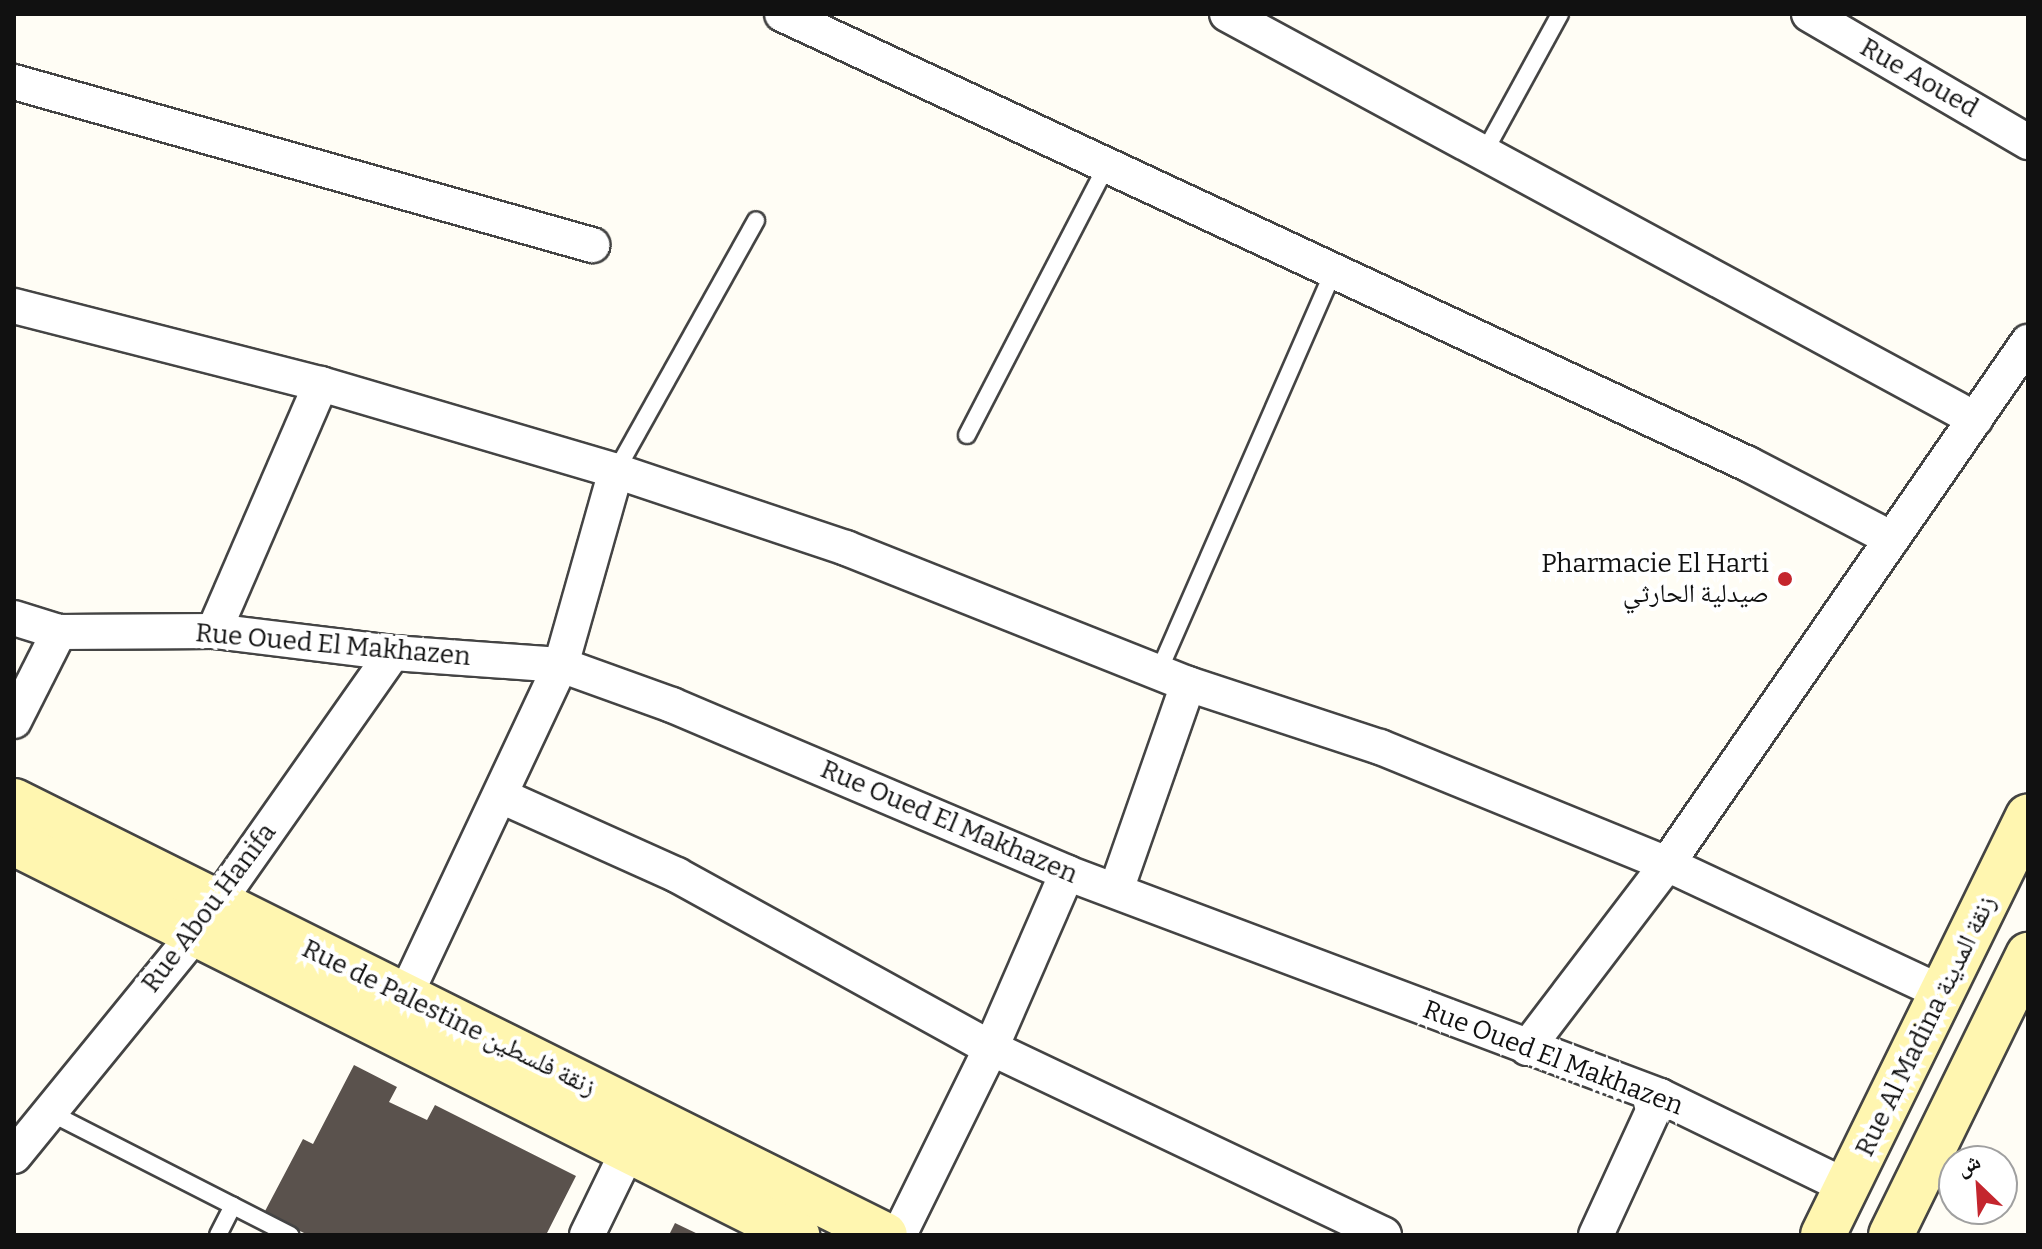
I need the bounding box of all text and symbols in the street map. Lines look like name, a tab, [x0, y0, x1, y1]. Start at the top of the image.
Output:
street label: Rue Aoued	[1855, 32, 1983, 124]
place label: Pharmacie El Harti صيدلية الحارثي	[1541, 548, 1769, 610]
marker: Pharmacie El Harti صيدلية الحارثي	[1776, 570, 1794, 588]
street label: Rue Oued El Makhazen	[194, 617, 472, 673]
street label: Rue Oued El Makhazen	[816, 754, 1082, 890]
street label: Rue Abou Hanifa	[135, 817, 283, 999]
street label: Rue Al Madina زنقة المدينة	[1849, 891, 2003, 1161]
street label: Rue de Palestine زنقة فلسطين	[297, 933, 601, 1103]
street label: Rue Oued El Makhazen	[1419, 994, 1687, 1122]
north arrow	[1938, 1145, 2018, 1225]
text: ش	[1952, 1147, 1985, 1182]

